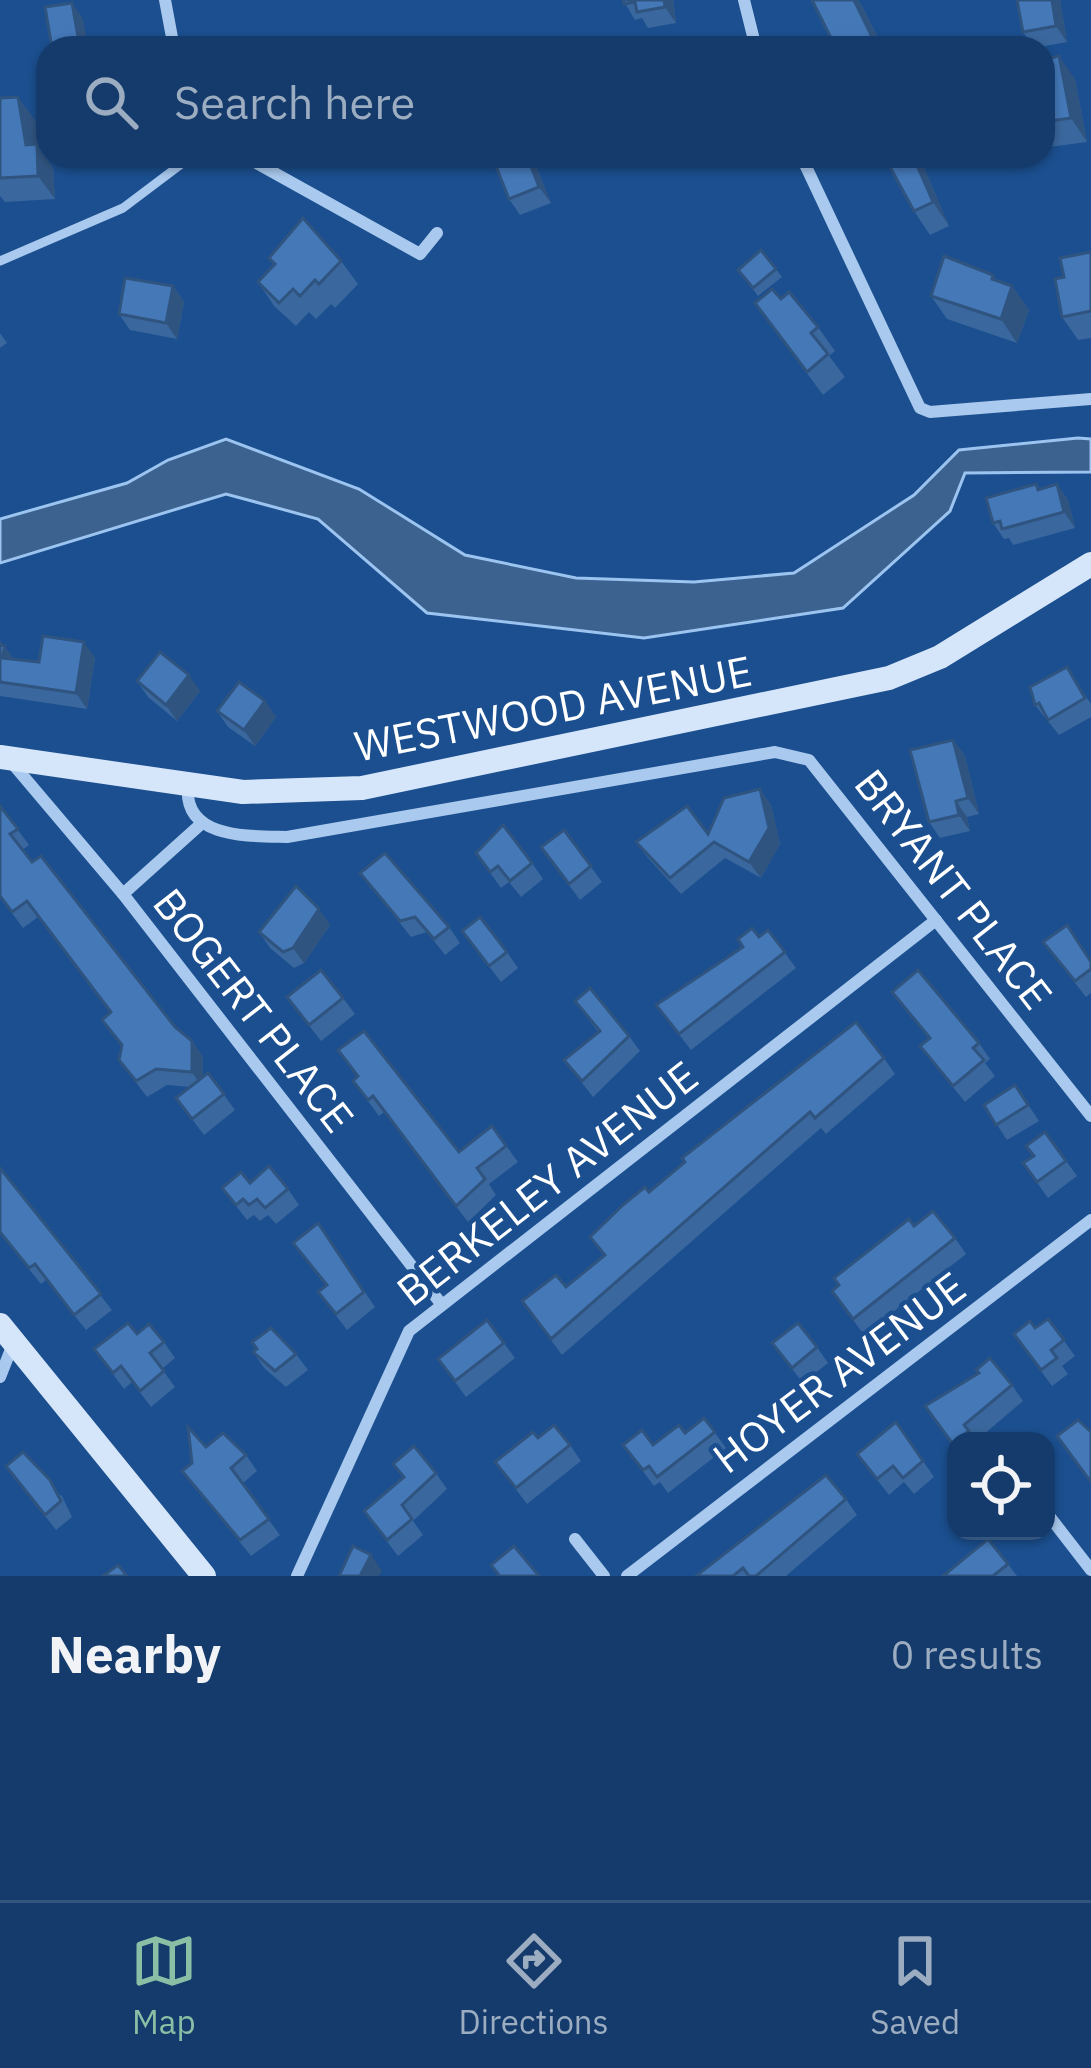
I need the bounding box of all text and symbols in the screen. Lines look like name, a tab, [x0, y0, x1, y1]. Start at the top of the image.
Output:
search box	[36, 36, 1055, 168]
icon: search	[78, 69, 144, 135]
text: Search here	[174, 73, 415, 131]
street label: WESTWOOD AVENUE	[350, 643, 756, 773]
street label: BRYANT PLACE	[843, 758, 1065, 1020]
street label: BOGERT PLACE	[142, 877, 366, 1143]
street label: BERKELEY AVENUE	[385, 1048, 709, 1318]
street label: HOYER AVENUE	[702, 1259, 976, 1485]
map controls	[947, 1432, 1055, 1540]
button: locate	[947, 1432, 1055, 1540]
text: Nearby	[48, 1621, 221, 1687]
text: 0 results	[891, 1629, 1043, 1680]
tab: Map	[131, 1928, 197, 2043]
tab: Directions	[459, 1928, 609, 2043]
tab: Saved	[870, 1928, 960, 2043]

